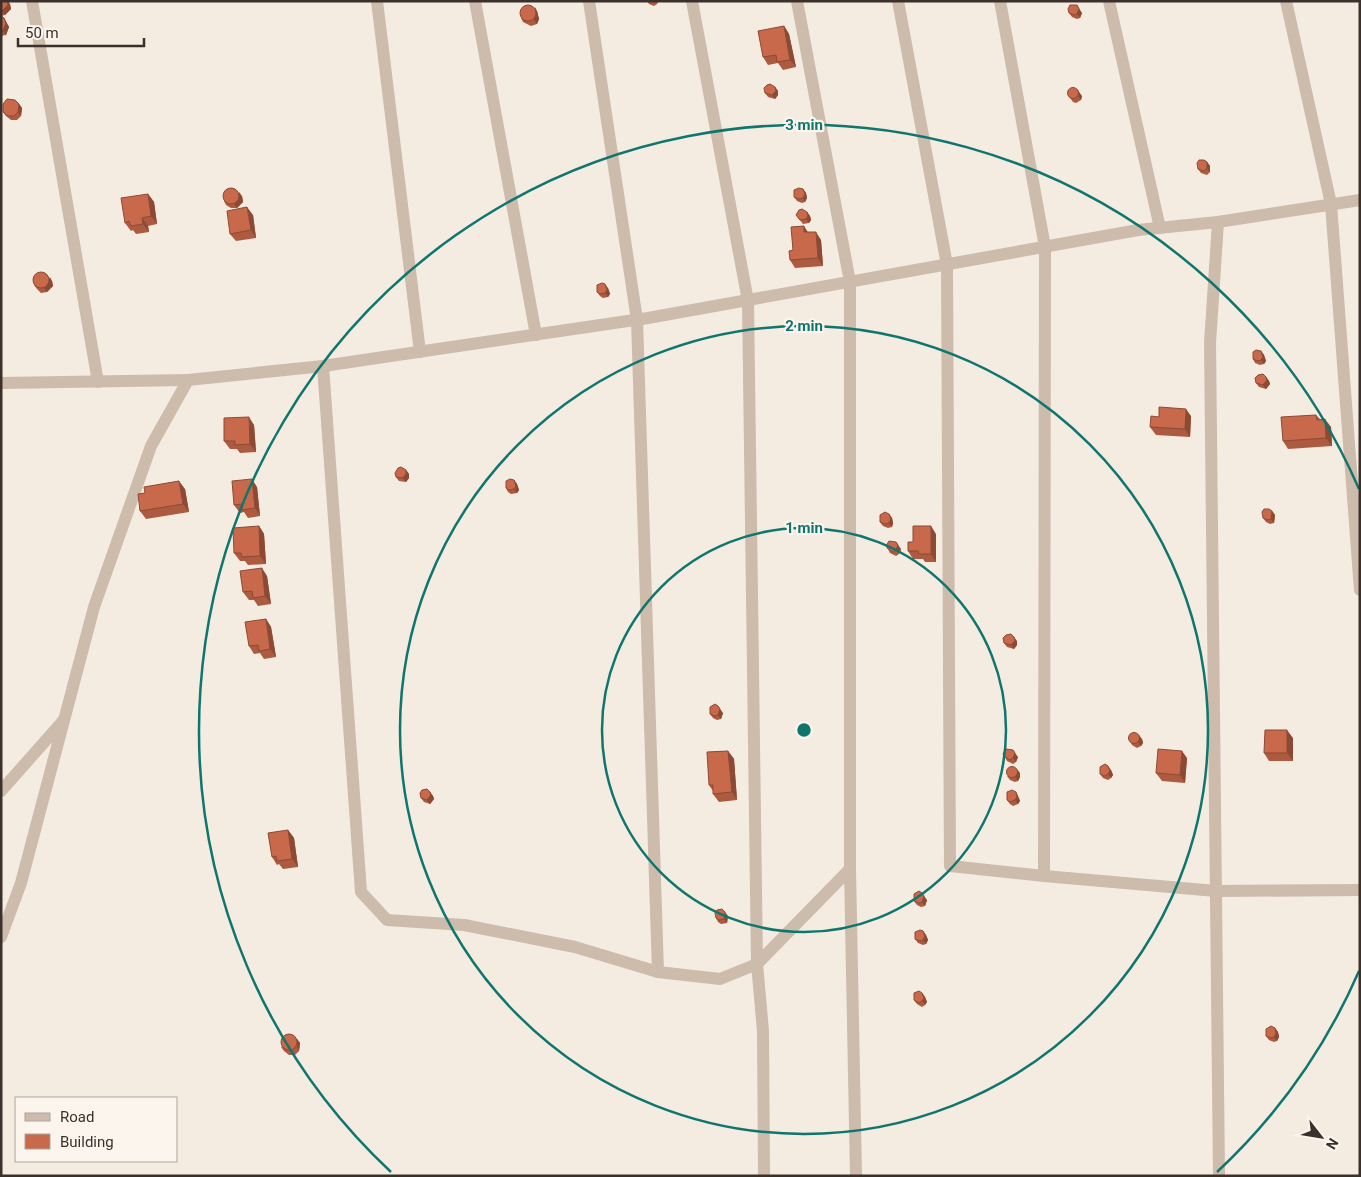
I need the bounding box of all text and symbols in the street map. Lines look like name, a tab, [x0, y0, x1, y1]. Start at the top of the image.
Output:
scale bar	[18, 15, 144, 47]
text: 50 m	[25, 24, 59, 42]
text: 3 min	[785, 116, 823, 134]
text: 2 min	[785, 317, 823, 335]
text: 1 min	[785, 519, 823, 537]
centre of rings	[795, 721, 813, 739]
legend	[15, 1097, 178, 1162]
text: Road	[60, 1108, 94, 1126]
north arrow	[1296, 1112, 1346, 1162]
text: Building	[60, 1133, 114, 1151]
text: N	[1323, 1135, 1342, 1152]

